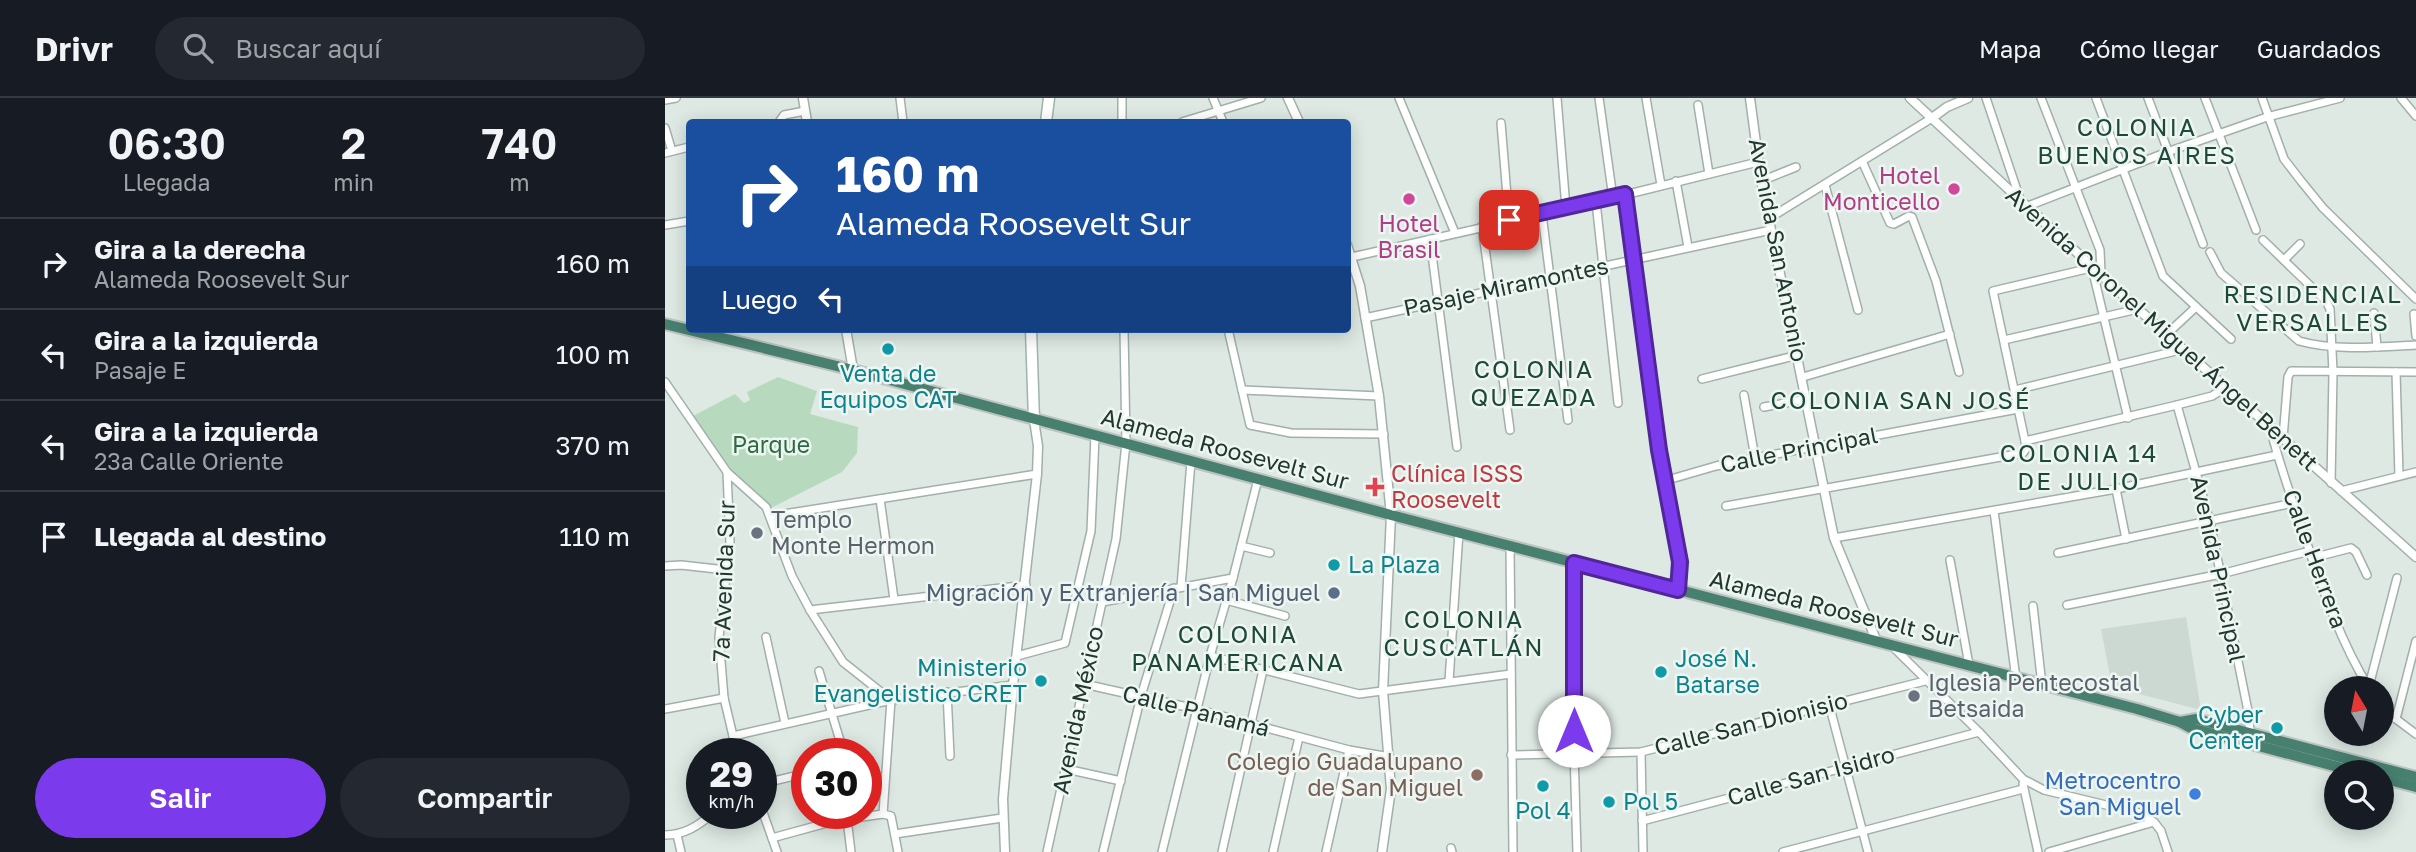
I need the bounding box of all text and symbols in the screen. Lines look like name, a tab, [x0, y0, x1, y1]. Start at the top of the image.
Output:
search box	[155, 17, 645, 80]
text: Drivr	[35, 29, 113, 68]
icon: search	[179, 29, 217, 67]
text: Buscar aquí	[235, 33, 381, 64]
text: Mapa	[1979, 34, 2042, 63]
text: Cómo llegar	[2080, 34, 2219, 63]
text: Guardados	[2257, 34, 2381, 63]
district label: COLONIA BUENOS AIRES	[2037, 112, 2237, 169]
text: 06:30	[108, 118, 226, 168]
text: 2	[341, 118, 366, 168]
text: 740	[482, 118, 557, 168]
street label: Avenida San Antonio	[1744, 136, 1814, 364]
text: 160 m	[836, 144, 979, 203]
icon: right	[721, 147, 812, 238]
place label: Hotel Monticello	[1823, 161, 1940, 215]
text: Llegada	[123, 168, 210, 196]
text: min	[333, 168, 374, 196]
text: m	[509, 168, 530, 196]
street label: Avenida Coronel Miguel Ángel Benett	[2001, 180, 2325, 476]
marker: Hotel Monticello	[1946, 181, 1962, 197]
pin	[1479, 190, 1539, 250]
marker: Hotel Brasil	[1401, 191, 1417, 207]
icon: arrive	[1490, 201, 1528, 239]
text: Alameda Roosevelt Sur	[836, 204, 1191, 242]
place label: Hotel Brasil	[1378, 209, 1440, 263]
text: Gira a la derecha	[94, 234, 306, 265]
icon: right	[35, 245, 73, 283]
text: 160 m	[556, 248, 630, 279]
street label: Pasaje Miramontes	[1401, 251, 1611, 321]
text: Alameda Roosevelt Sur	[94, 265, 349, 293]
district label: RESIDENCIAL VERSALLES	[2223, 279, 2403, 336]
icon: left	[812, 280, 850, 318]
text: Luego	[721, 284, 798, 315]
text: Gira a la izquierda	[94, 325, 318, 356]
icon: left	[35, 336, 73, 374]
text: 100 m	[556, 339, 630, 370]
marker: Venta de Equipos CAT	[880, 341, 896, 357]
district label: COLONIA QUEZADA	[1471, 354, 1597, 411]
text: Pasaje E	[94, 356, 186, 384]
place label: Venta de Equipos CAT	[820, 359, 956, 413]
district label: COLONIA SAN JOSÉ	[1771, 385, 2031, 414]
street label: Alameda Roosevelt Sur	[1098, 401, 1352, 495]
text: Gira a la izquierda	[94, 416, 318, 447]
street label: Calle Principal	[1718, 420, 1880, 478]
icon: left	[35, 427, 73, 465]
text: 370 m	[555, 430, 630, 461]
park label: Parque	[732, 430, 810, 458]
district label: COLONIA 14 DE JULIO	[2000, 438, 2158, 495]
text: 23a Calle Oriente	[94, 447, 284, 475]
place label: Clínica ISSS Roosevelt	[1391, 459, 1523, 513]
street label: Avenida Principal	[2185, 473, 2252, 665]
marker: Clínica ISSS Roosevelt	[1365, 477, 1385, 497]
street label: Calle Herrera	[2278, 485, 2354, 632]
street label: 7a Avenida Sur	[706, 500, 740, 662]
place label: Templo Monte Hermon	[771, 505, 935, 559]
icon: arrive	[35, 518, 73, 556]
text: Llegada al destino	[94, 521, 326, 552]
text: 110 m	[559, 521, 630, 552]
marker: Templo Monte Hermon	[749, 525, 765, 541]
place label: La Plaza	[1348, 550, 1440, 578]
marker: La Plaza	[1326, 557, 1342, 573]
street label: Alameda Roosevelt Sur	[1707, 564, 1961, 652]
place label: Migración y Extranjería | San Miguel	[926, 578, 1320, 606]
marker: Migración y Extranjería | San Miguel	[1326, 585, 1342, 601]
district label: COLONIA CUSCATLÁN	[1384, 604, 1544, 661]
district label: COLONIA PANAMERICANA	[1131, 619, 1345, 676]
street label: Avenida México	[1046, 623, 1108, 796]
place label: José N. Batarse	[1675, 644, 1760, 698]
place label: Ministerio Evangelistico CRET	[813, 653, 1027, 707]
marker: José N. Batarse	[1653, 664, 1669, 680]
place label: Iglesia Pentecostal Betsaida	[1928, 668, 2140, 722]
marker: Ministerio Evangelistico CRET	[1033, 673, 1049, 689]
north arrow	[2324, 676, 2394, 746]
map controls	[2324, 676, 2394, 830]
street label: Calle Panamá	[1120, 678, 1273, 742]
street label: Calle San Dionisio	[1651, 685, 1850, 761]
marker: Iglesia Pentecostal Betsaida	[1906, 688, 1922, 704]
position arrow	[1537, 694, 1611, 768]
place label: Cyber Center	[2189, 700, 2263, 754]
marker: Cyber Center	[2269, 720, 2285, 736]
speed limit sign: 30	[791, 738, 882, 829]
street label: Calle San Isidro	[1724, 739, 1897, 811]
place label: Colegio Guadalupano de San Miguel	[1227, 747, 1463, 801]
text: 29	[710, 753, 753, 795]
button: Salir	[35, 758, 326, 838]
button: Compartir	[340, 758, 630, 838]
button: search	[2324, 760, 2394, 830]
place label: Metrocentro San Miguel	[2045, 766, 2181, 820]
marker: Colegio Guadalupano de San Miguel	[1469, 767, 1485, 783]
marker: Pol 4	[1535, 778, 1551, 794]
marker: Metrocentro San Miguel	[2187, 786, 2203, 802]
place label: Pol 5	[1623, 787, 1678, 815]
text: km/h	[709, 790, 754, 812]
marker: Pol 5	[1601, 794, 1617, 810]
place label: Pol 4	[1515, 796, 1571, 824]

